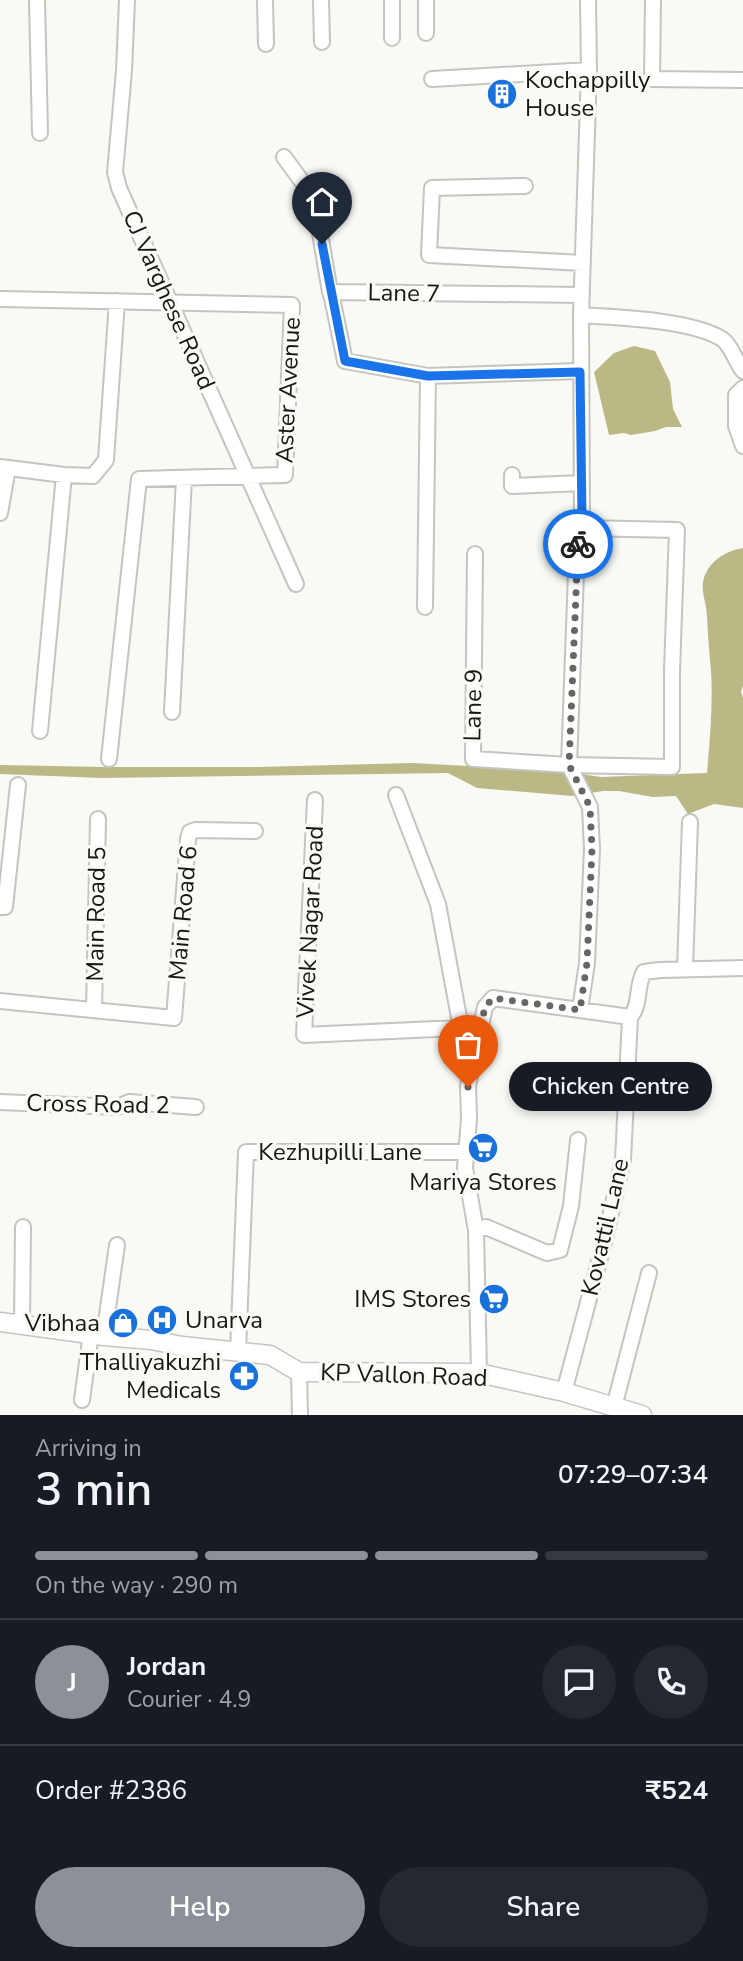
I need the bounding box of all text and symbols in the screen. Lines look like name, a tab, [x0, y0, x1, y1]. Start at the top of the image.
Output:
place label: Kochappilly House	[525, 64, 651, 124]
building icon: Kochappilly House	[485, 77, 519, 111]
pin	[292, 172, 352, 244]
icon: home	[303, 183, 341, 221]
street label: CJ Varghese Road	[115, 205, 223, 395]
street label: Lane 7	[367, 276, 441, 310]
street label: Aster Avenue	[268, 316, 308, 464]
courier	[543, 509, 613, 579]
icon: bike	[559, 525, 597, 563]
street label: Lane 9	[456, 668, 490, 742]
street label: Vivek Nagar Road	[289, 825, 331, 1020]
street label: Main Road 6	[161, 844, 205, 982]
street label: Main Road 5	[79, 846, 113, 982]
pin	[438, 1015, 498, 1087]
icon: bag	[449, 1026, 487, 1064]
callout: Chicken Centre	[510, 1062, 713, 1112]
text: Chicken Centre	[532, 1071, 689, 1102]
street label: Cross Road 2	[26, 1087, 170, 1121]
supermarket icon: Mariya Stores	[466, 1131, 500, 1165]
street label: Kezhupilli Lane	[258, 1136, 422, 1168]
street label: Kovattil Lane	[574, 1155, 636, 1299]
place label: Mariya Stores	[409, 1166, 557, 1198]
supermarket icon: IMS Stores	[477, 1282, 511, 1316]
place label: IMS Stores	[354, 1283, 471, 1315]
hospital icon: Unarva	[145, 1303, 179, 1337]
place label: Unarva	[185, 1304, 263, 1336]
shop icon: Vibhaa	[106, 1306, 140, 1340]
place label: Vibhaa	[24, 1307, 100, 1339]
place label: Thalliyakuzhi Medicals	[80, 1346, 221, 1406]
street label: KP Vallon Road	[320, 1356, 488, 1394]
pharmacy icon: Thalliyakuzhi Medicals	[227, 1359, 261, 1393]
text: Arriving in	[35, 1433, 142, 1464]
text: 07:29–07:34	[558, 1457, 708, 1492]
text: 3 min	[35, 1458, 152, 1521]
text: On the way · 290 m	[35, 1570, 238, 1601]
button: chat	[542, 1645, 616, 1719]
button: phone	[634, 1645, 708, 1719]
text: Jordan	[127, 1649, 206, 1684]
text: J	[67, 1665, 77, 1700]
text: Courier · 4.9	[127, 1684, 251, 1715]
text: Order #2386	[35, 1773, 187, 1808]
text: ₹524	[646, 1773, 708, 1808]
button: Help	[35, 1867, 365, 1947]
button: Share	[379, 1867, 708, 1947]

